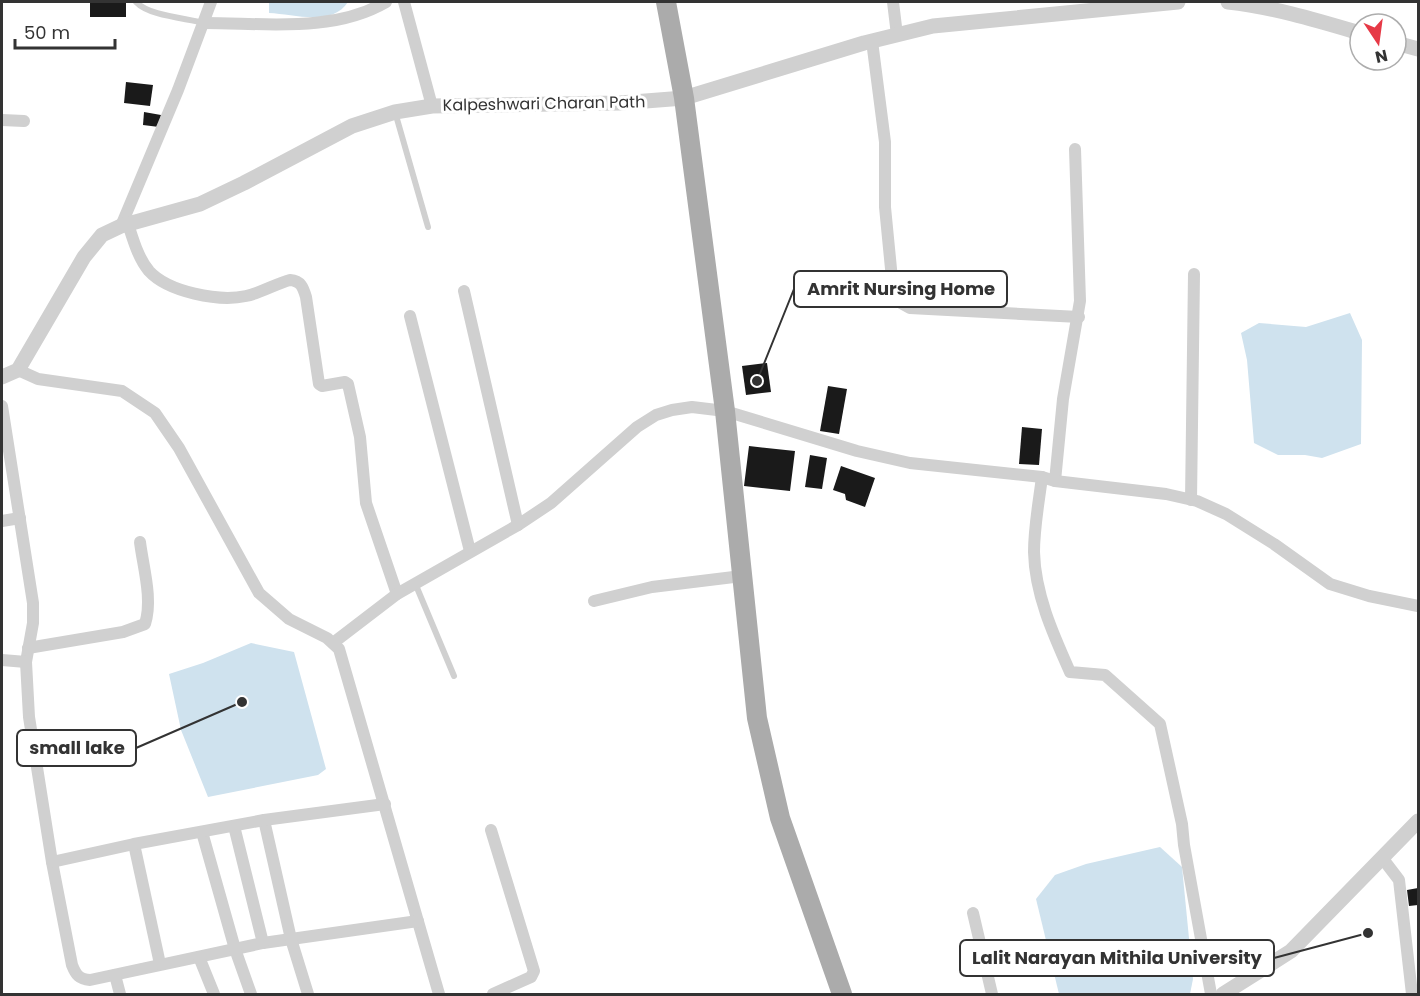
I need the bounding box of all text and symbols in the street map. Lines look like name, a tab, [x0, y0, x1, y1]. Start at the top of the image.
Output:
scale bar	[15, 12, 116, 50]
north arrow	[1348, 12, 1408, 72]
text: 50 m	[24, 20, 70, 45]
text: N	[1373, 44, 1390, 69]
street label: Kalpeshwari Charan Path	[443, 90, 646, 117]
callout: Amrit Nursing Home	[794, 271, 1007, 307]
text: Amrit Nursing Home	[807, 276, 995, 301]
callout: small lake	[17, 730, 136, 766]
text: small lake	[29, 735, 125, 760]
callout: Lalit Narayan Mithila University	[960, 940, 1274, 976]
text: Lalit Narayan Mithila University	[972, 945, 1263, 970]

